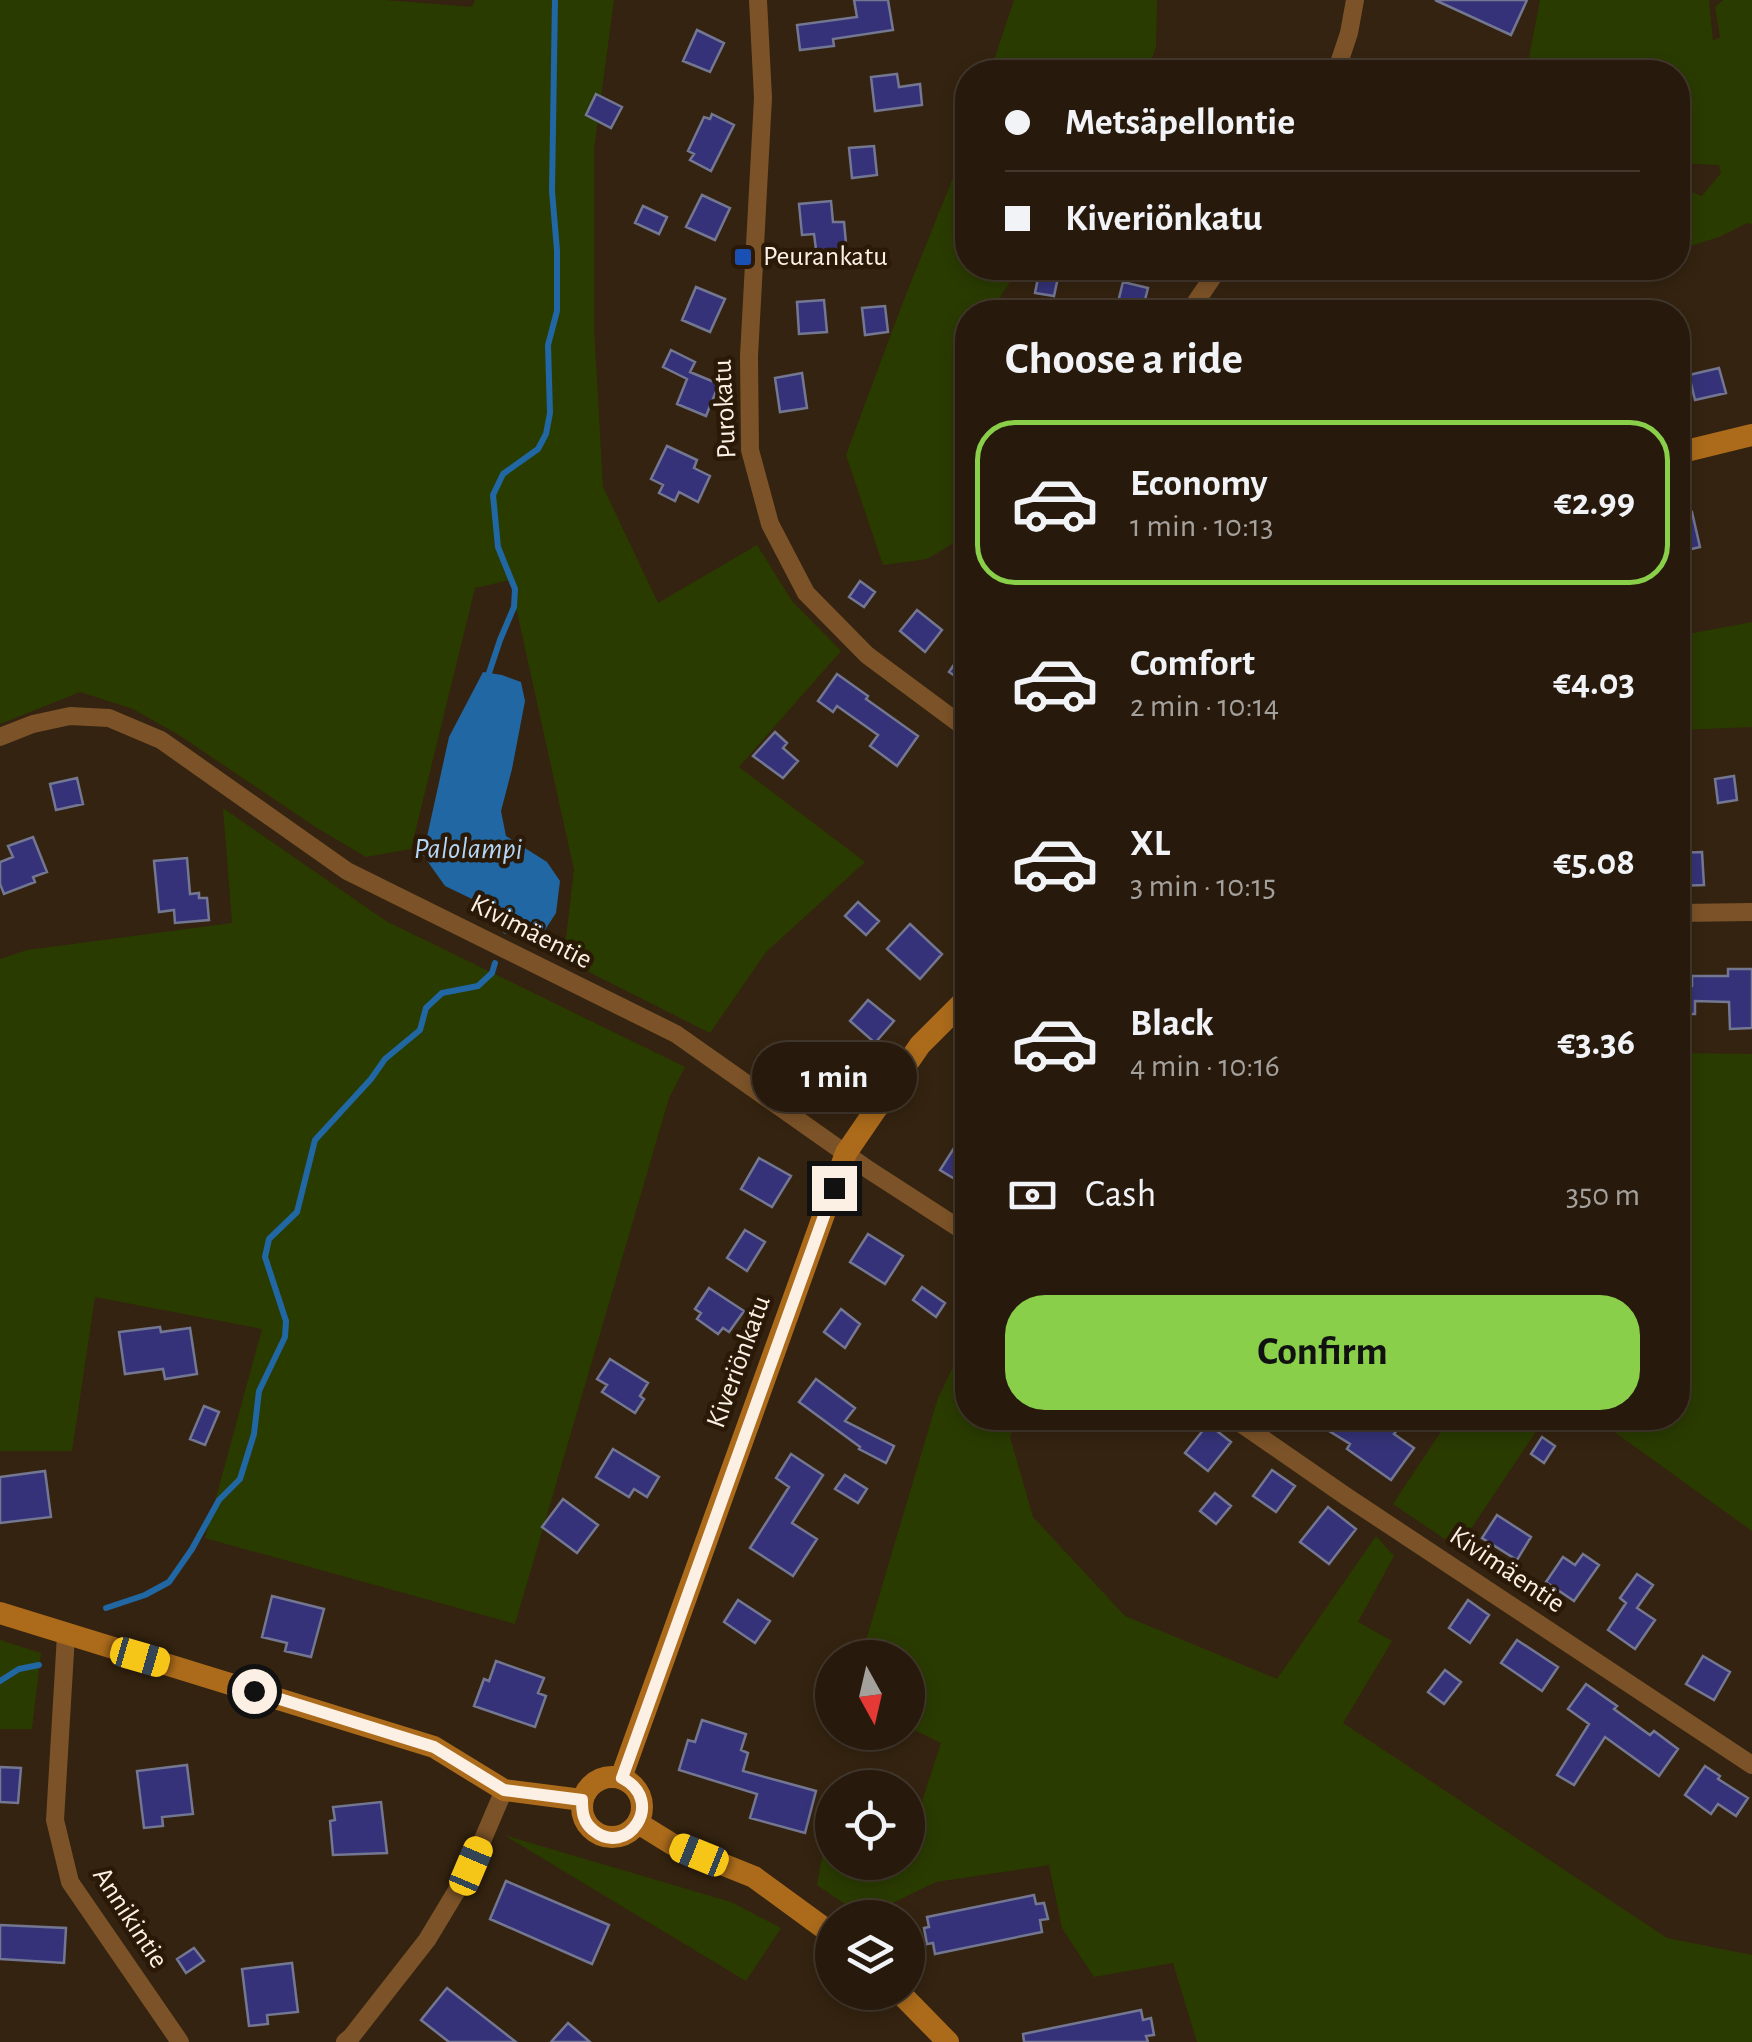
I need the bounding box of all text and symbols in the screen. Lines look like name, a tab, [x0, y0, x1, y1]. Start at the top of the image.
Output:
text: Metsäpellontie	[1065, 104, 1295, 142]
text: Kiveriönkatu	[1065, 200, 1262, 238]
place label: Peurankatu	[763, 243, 888, 271]
marker: Peurankatu	[732, 246, 754, 268]
text: Choose a ride	[1005, 337, 1243, 382]
street label: Purokatu	[708, 359, 742, 459]
icon: car	[1010, 458, 1100, 548]
text: Economy	[1130, 465, 1268, 503]
text: €2.99	[1554, 484, 1635, 522]
text: 1 min · 10:13	[1130, 510, 1273, 542]
icon: car	[1010, 638, 1100, 728]
text: Comfort	[1130, 645, 1255, 683]
text: €4.03	[1553, 664, 1635, 702]
text: 2 min · 10:14	[1130, 690, 1279, 722]
icon: car	[1010, 818, 1100, 908]
text: XL	[1130, 825, 1170, 863]
water label: Palolampi	[414, 834, 522, 864]
text: €5.08	[1554, 844, 1635, 882]
text: 3 min · 10:15	[1130, 870, 1276, 902]
street label: Kivimäentie	[466, 890, 596, 974]
icon: car	[1010, 998, 1100, 1088]
text: Black	[1130, 1005, 1214, 1043]
text: €3.36	[1557, 1024, 1635, 1062]
callout: 1 min	[752, 1043, 916, 1113]
text: 4 min · 10:16	[1130, 1050, 1280, 1082]
text: 1 min	[801, 1061, 868, 1093]
route end	[812, 1166, 857, 1211]
icon: cash	[1005, 1168, 1060, 1223]
text: Cash	[1085, 1176, 1156, 1214]
text: 350 m	[1566, 1179, 1640, 1211]
street label: Kiveriönkatu	[702, 1292, 776, 1432]
button: Confirm	[1005, 1295, 1640, 1410]
street label: Kivimäentie	[1444, 1521, 1570, 1619]
car	[107, 1634, 173, 1680]
north arrow	[815, 1640, 925, 1750]
map controls	[815, 1640, 925, 2010]
route start	[232, 1669, 277, 1714]
button: locate	[815, 1770, 925, 1880]
car	[666, 1830, 732, 1880]
car	[445, 1833, 497, 1899]
street label: Annikintie	[87, 1863, 173, 1973]
button: layers	[815, 1900, 925, 2010]

